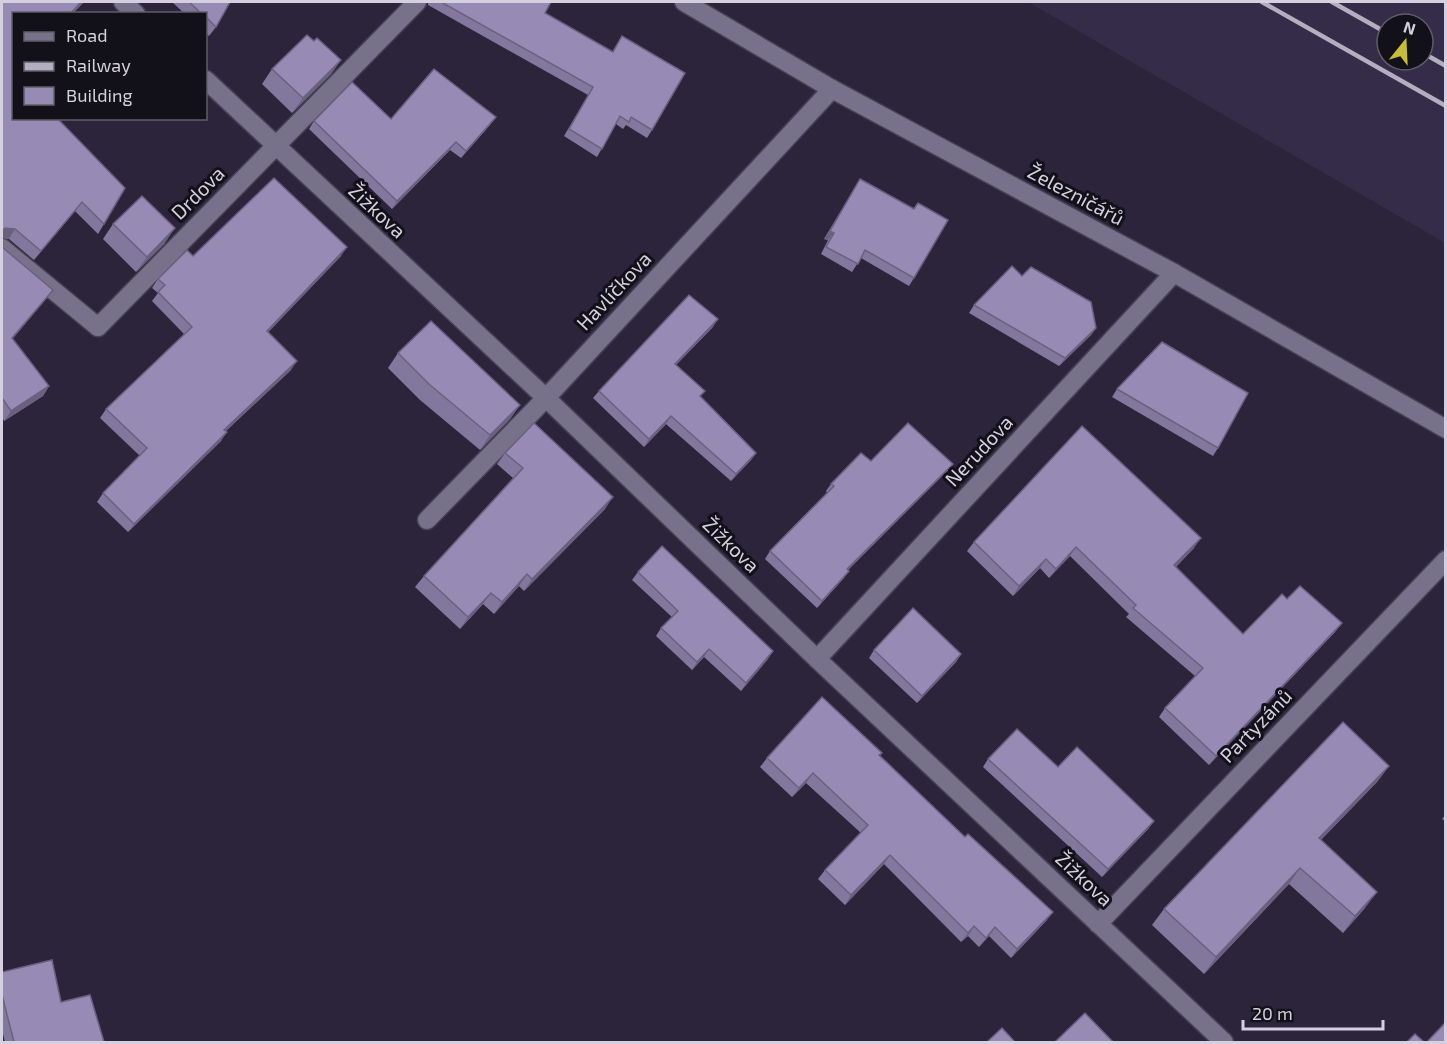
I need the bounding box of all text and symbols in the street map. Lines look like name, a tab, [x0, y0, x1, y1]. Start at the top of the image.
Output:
legend	[12, 12, 207, 120]
north arrow	[1375, 12, 1435, 72]
text: N	[1401, 16, 1418, 38]
text: Road	[66, 24, 107, 46]
text: Railway	[66, 54, 131, 76]
text: Building	[66, 84, 133, 106]
street label: Železničářů	[1024, 159, 1129, 230]
street label: Drdova	[166, 161, 229, 224]
street label: Žižkova	[344, 178, 411, 243]
street label: Havlíčkova	[571, 246, 656, 334]
street label: Nerudova	[939, 410, 1017, 491]
street label: Žižkova	[699, 512, 765, 577]
street label: Partyzánů	[1214, 683, 1296, 767]
street label: Žižkova	[1051, 846, 1118, 911]
scale bar	[1243, 993, 1382, 1031]
text: 20 m	[1252, 1002, 1293, 1024]

